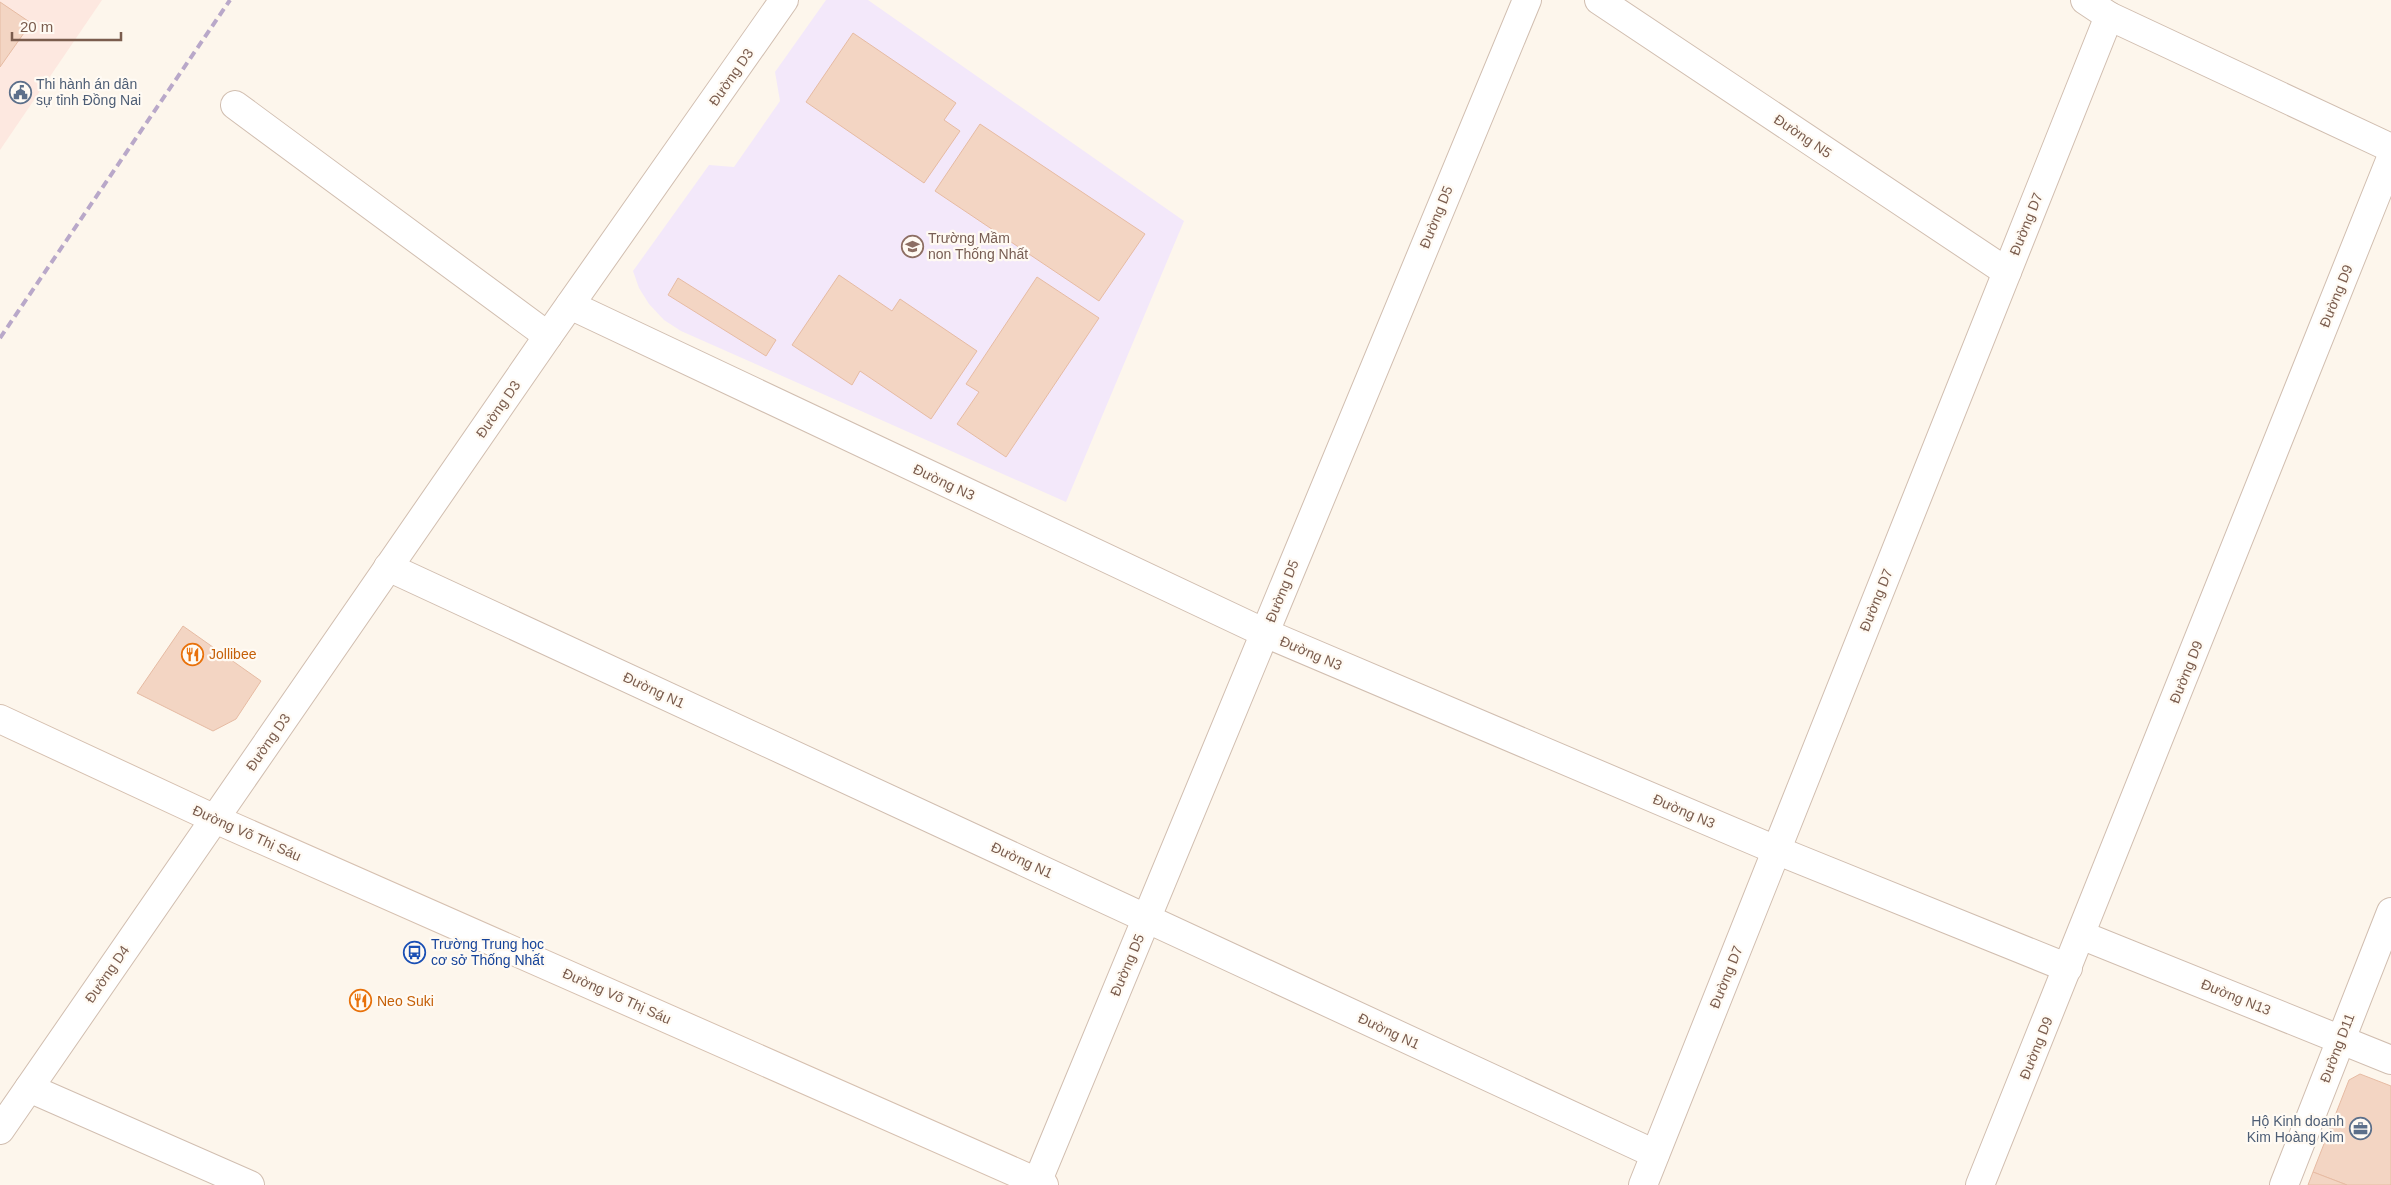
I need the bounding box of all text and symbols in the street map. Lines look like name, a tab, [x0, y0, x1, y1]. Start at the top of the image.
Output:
scale bar	[12, 10, 121, 42]
text: 20 m	[20, 18, 53, 35]
street label: Đường D3	[706, 45, 757, 109]
place label: Thi hành án dân sự tỉnh Đồng Nai	[36, 76, 141, 108]
public building icon: Thi hành án dân sự tỉnh Đồng Nai	[8, 80, 32, 104]
street label: Đường N5	[1771, 111, 1835, 161]
street label: Đường D5	[1416, 183, 1456, 251]
street label: Đường D7	[2006, 190, 2046, 258]
place label: Trường Mầm non Thống Nhất	[928, 230, 1028, 262]
school or university icon: Trường Mầm non Thống Nhất	[900, 234, 924, 258]
street label: Đường D9	[2316, 262, 2356, 330]
street label: Đường D3	[473, 377, 524, 441]
street label: Đường N3	[911, 461, 977, 503]
street label: Đường D5	[1262, 557, 1302, 625]
street label: Đường D7	[1856, 566, 1896, 634]
street label: Đường N3	[1277, 633, 1345, 673]
street label: Đường D9	[2166, 638, 2206, 706]
restaurant icon: Jollibee	[181, 642, 205, 666]
place label: Jollibee	[209, 646, 257, 662]
street label: Đường N1	[621, 669, 687, 711]
street label: Đường D3	[243, 710, 294, 774]
street label: Đường N3	[1650, 791, 1718, 831]
street label: Đường Võ Thị Sáu	[190, 802, 304, 864]
street label: Đường N1	[989, 839, 1055, 881]
street label: Đường D5	[1107, 931, 1147, 999]
place label: Trường Trung học cơ sở Thống Nhất	[431, 936, 544, 968]
bus stop icon: Trường Trung học cơ sở Thống Nhất	[403, 940, 427, 964]
street label: Đường D4	[82, 942, 133, 1006]
street label: Đường D7	[1706, 943, 1746, 1011]
street label: Đường Võ Thị Sáu	[560, 965, 674, 1027]
street label: Đường N13	[2199, 976, 2273, 1018]
restaurant icon: Neo Suki	[349, 989, 373, 1013]
place label: Neo Suki	[377, 993, 434, 1009]
street label: Đường N1	[1356, 1010, 1422, 1052]
street label: Đường D11	[2316, 1011, 2358, 1085]
street label: Đường D9	[2016, 1014, 2056, 1082]
place label: Hộ Kinh doanh Kim Hoàng Kim	[2247, 1113, 2344, 1145]
office icon: Hộ Kinh doanh Kim Hoàng Kim	[2348, 1117, 2372, 1141]

